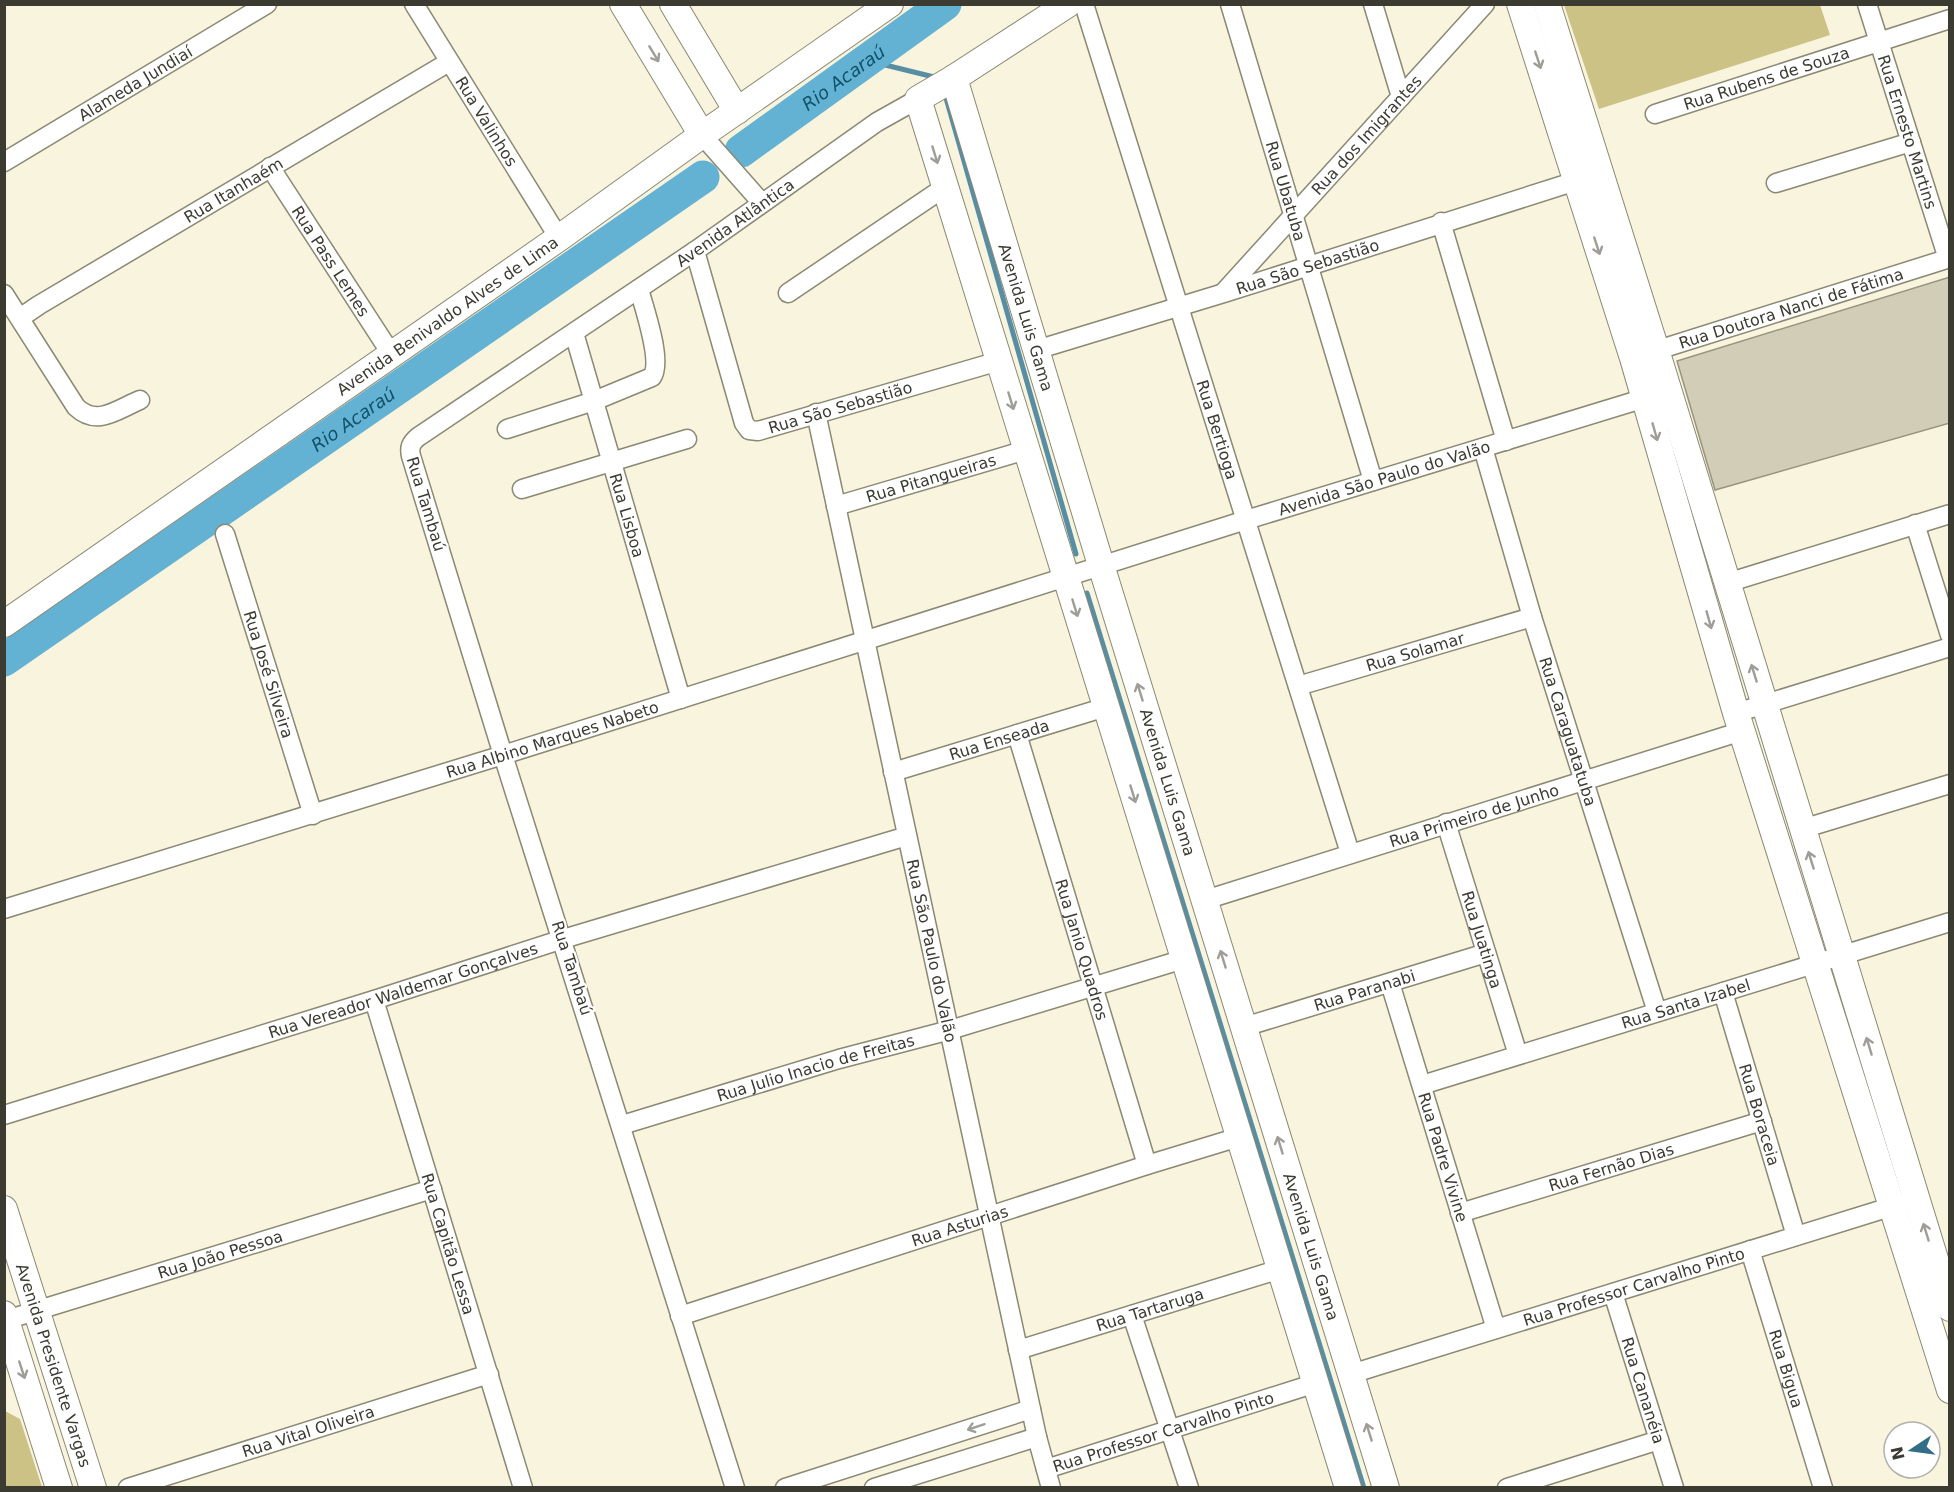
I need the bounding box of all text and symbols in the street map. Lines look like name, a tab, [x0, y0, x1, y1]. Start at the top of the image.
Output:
water label: Rio Acaraú	[798, 40, 889, 114]
street label: Alameda Jundiaí	[75, 41, 196, 125]
street label: Rua Rubens de Souza	[1681, 43, 1852, 114]
one-way arrow	[648, 45, 660, 62]
one-way arrow	[1533, 50, 1544, 69]
street label: Rua Ernesto Martins	[1874, 52, 1941, 211]
street label: Rua dos Imigrantes	[1307, 71, 1425, 199]
street label: Rua Valinhos	[452, 73, 522, 170]
street label: Rua Ubatuba	[1262, 138, 1310, 243]
one-way arrow	[930, 145, 941, 164]
street label: Rua Itanhaém	[180, 153, 286, 226]
street label: Avenida Atlântica	[672, 175, 797, 271]
street label: Rua Pass Lemes	[288, 202, 374, 320]
street label: Avenida Benivaldo Alves de Lima	[333, 232, 562, 399]
street label: Rua São Sebastião	[1234, 235, 1381, 298]
one-way arrow	[1593, 236, 1604, 255]
street label: Avenida Luis Gama	[995, 241, 1057, 393]
street label: Rua Doutora Nanci de Fátima	[1676, 264, 1906, 352]
street label: Rua São Sebastião	[766, 377, 914, 437]
street label: Rua Bertioga	[1193, 377, 1242, 482]
water label: Rio Acaraú	[307, 383, 399, 455]
one-way arrow	[1006, 391, 1017, 410]
one-way arrow	[1650, 422, 1661, 441]
street label: Avenida São Paulo do Valão	[1276, 436, 1492, 519]
street label: Rua Pitangueiras	[864, 450, 998, 506]
street label: Rua Tambaú	[403, 454, 449, 554]
street label: Rua Lisboa	[606, 471, 649, 560]
one-way arrow	[1070, 598, 1081, 617]
street label: Rua José Silveira	[240, 608, 298, 740]
one-way arrow	[1704, 610, 1715, 629]
street label: Rua Solamar	[1364, 628, 1467, 675]
street label: Rua Caraguatatuba	[1536, 654, 1601, 808]
one-way arrow	[1748, 664, 1759, 683]
one-way arrow	[1134, 683, 1145, 702]
street label: Rua Albino Marques Nabeto	[444, 697, 661, 782]
street label: Avenida Luis Gama	[1136, 706, 1200, 858]
street label: Rua Enseada	[947, 715, 1052, 764]
street label: Rua Primeiro de Junho	[1387, 780, 1561, 851]
one-way arrow	[1128, 784, 1139, 803]
one-way arrow	[1805, 850, 1816, 869]
street label: Rua São Paulo do Valão	[903, 857, 961, 1044]
street label: Rua Janio Quadros	[1052, 877, 1112, 1022]
street label: Rua Juatinga	[1458, 888, 1506, 991]
street label: Rua Tambaú	[548, 918, 596, 1018]
street label: Rua Vereador Waldemar Gonçalves	[266, 938, 540, 1042]
one-way arrow	[1217, 950, 1228, 969]
street label: Rua Paranabi	[1311, 966, 1418, 1015]
street label: Rua Santa Izabel	[1619, 975, 1753, 1032]
street label: Rua Julio Inacio de Freitas	[714, 1030, 917, 1105]
one-way arrow	[1863, 1037, 1874, 1056]
street label: Rua Boraceia	[1735, 1061, 1784, 1168]
street label: Rua Padre Vivine	[1415, 1090, 1472, 1224]
one-way arrow	[1274, 1136, 1285, 1155]
street label: Rua Fernão Dias	[1546, 1139, 1676, 1195]
street label: Rua Capitão Lessa	[418, 1171, 479, 1317]
street label: Avenida Luis Gama	[1280, 1171, 1343, 1323]
street label: Rua Asturias	[909, 1201, 1010, 1250]
one-way arrow	[1920, 1223, 1931, 1242]
street label: Rua João Pessoa	[155, 1226, 285, 1282]
street label: Rua Professor Carvalho Pinto	[1521, 1243, 1747, 1330]
street label: Avenida Presidente Vargas	[12, 1261, 95, 1469]
street label: Rua Tartaruga	[1094, 1284, 1206, 1335]
street label: Rua Bigua	[1765, 1327, 1807, 1410]
street label: Rua Cananéia	[1618, 1335, 1669, 1446]
one-way arrow	[17, 1360, 28, 1379]
street label: Rua Professor Carvalho Pinto	[1050, 1388, 1276, 1476]
street label: Rua Vital Oliveira	[240, 1401, 377, 1461]
north arrow	[1882, 1420, 1942, 1480]
one-way arrow	[967, 1422, 986, 1433]
one-way arrow	[1363, 1422, 1374, 1441]
text: N	[1887, 1445, 1909, 1462]

